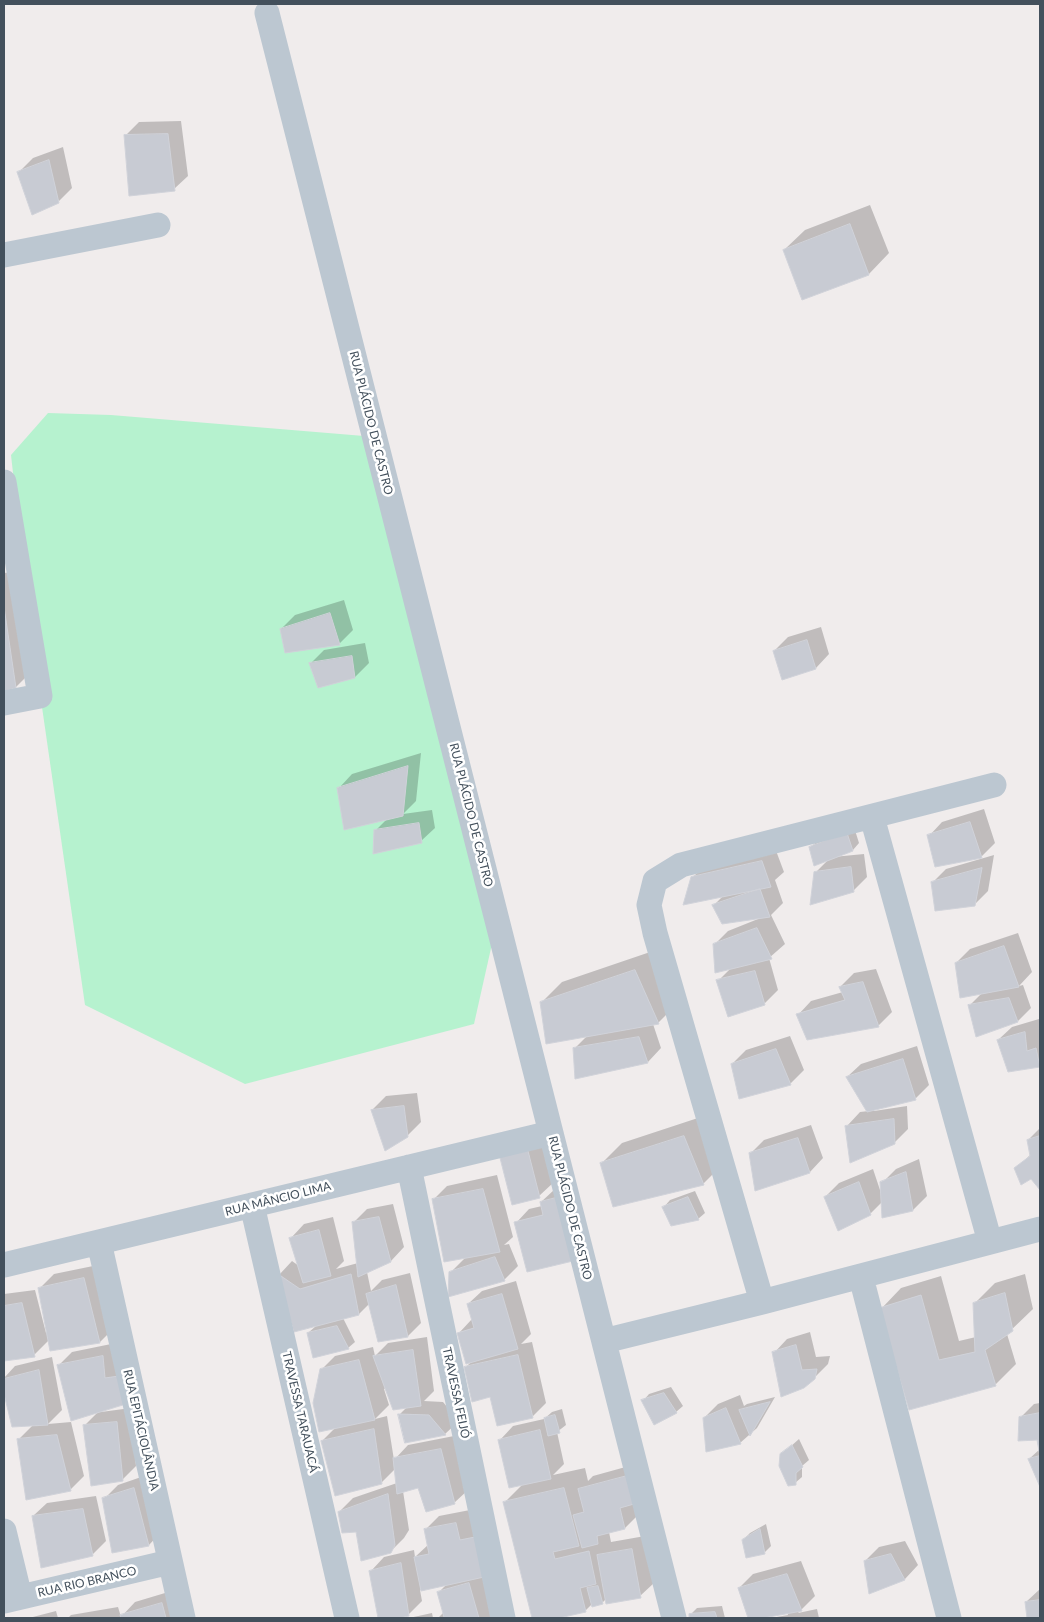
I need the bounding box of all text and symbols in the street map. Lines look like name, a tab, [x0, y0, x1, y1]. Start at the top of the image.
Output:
street label: RUA PLÁCIDO DE CASTRO	[346, 350, 396, 496]
street label: RUA PLÁCIDO DE CASTRO	[446, 742, 496, 888]
street label: RUA PLÁCIDO DE CASTRO	[545, 1135, 595, 1281]
street label: RUA MÂNCIO LIMA	[224, 1179, 332, 1219]
street label: TRAVESSA FEIJÓ	[439, 1346, 473, 1440]
street label: TRAVESSA TARAUACÁ	[279, 1350, 321, 1474]
street label: RUA EPITÁCIOLÂNDIA	[120, 1368, 162, 1492]
street label: RUA RIO BRANCO	[36, 1564, 138, 1600]

